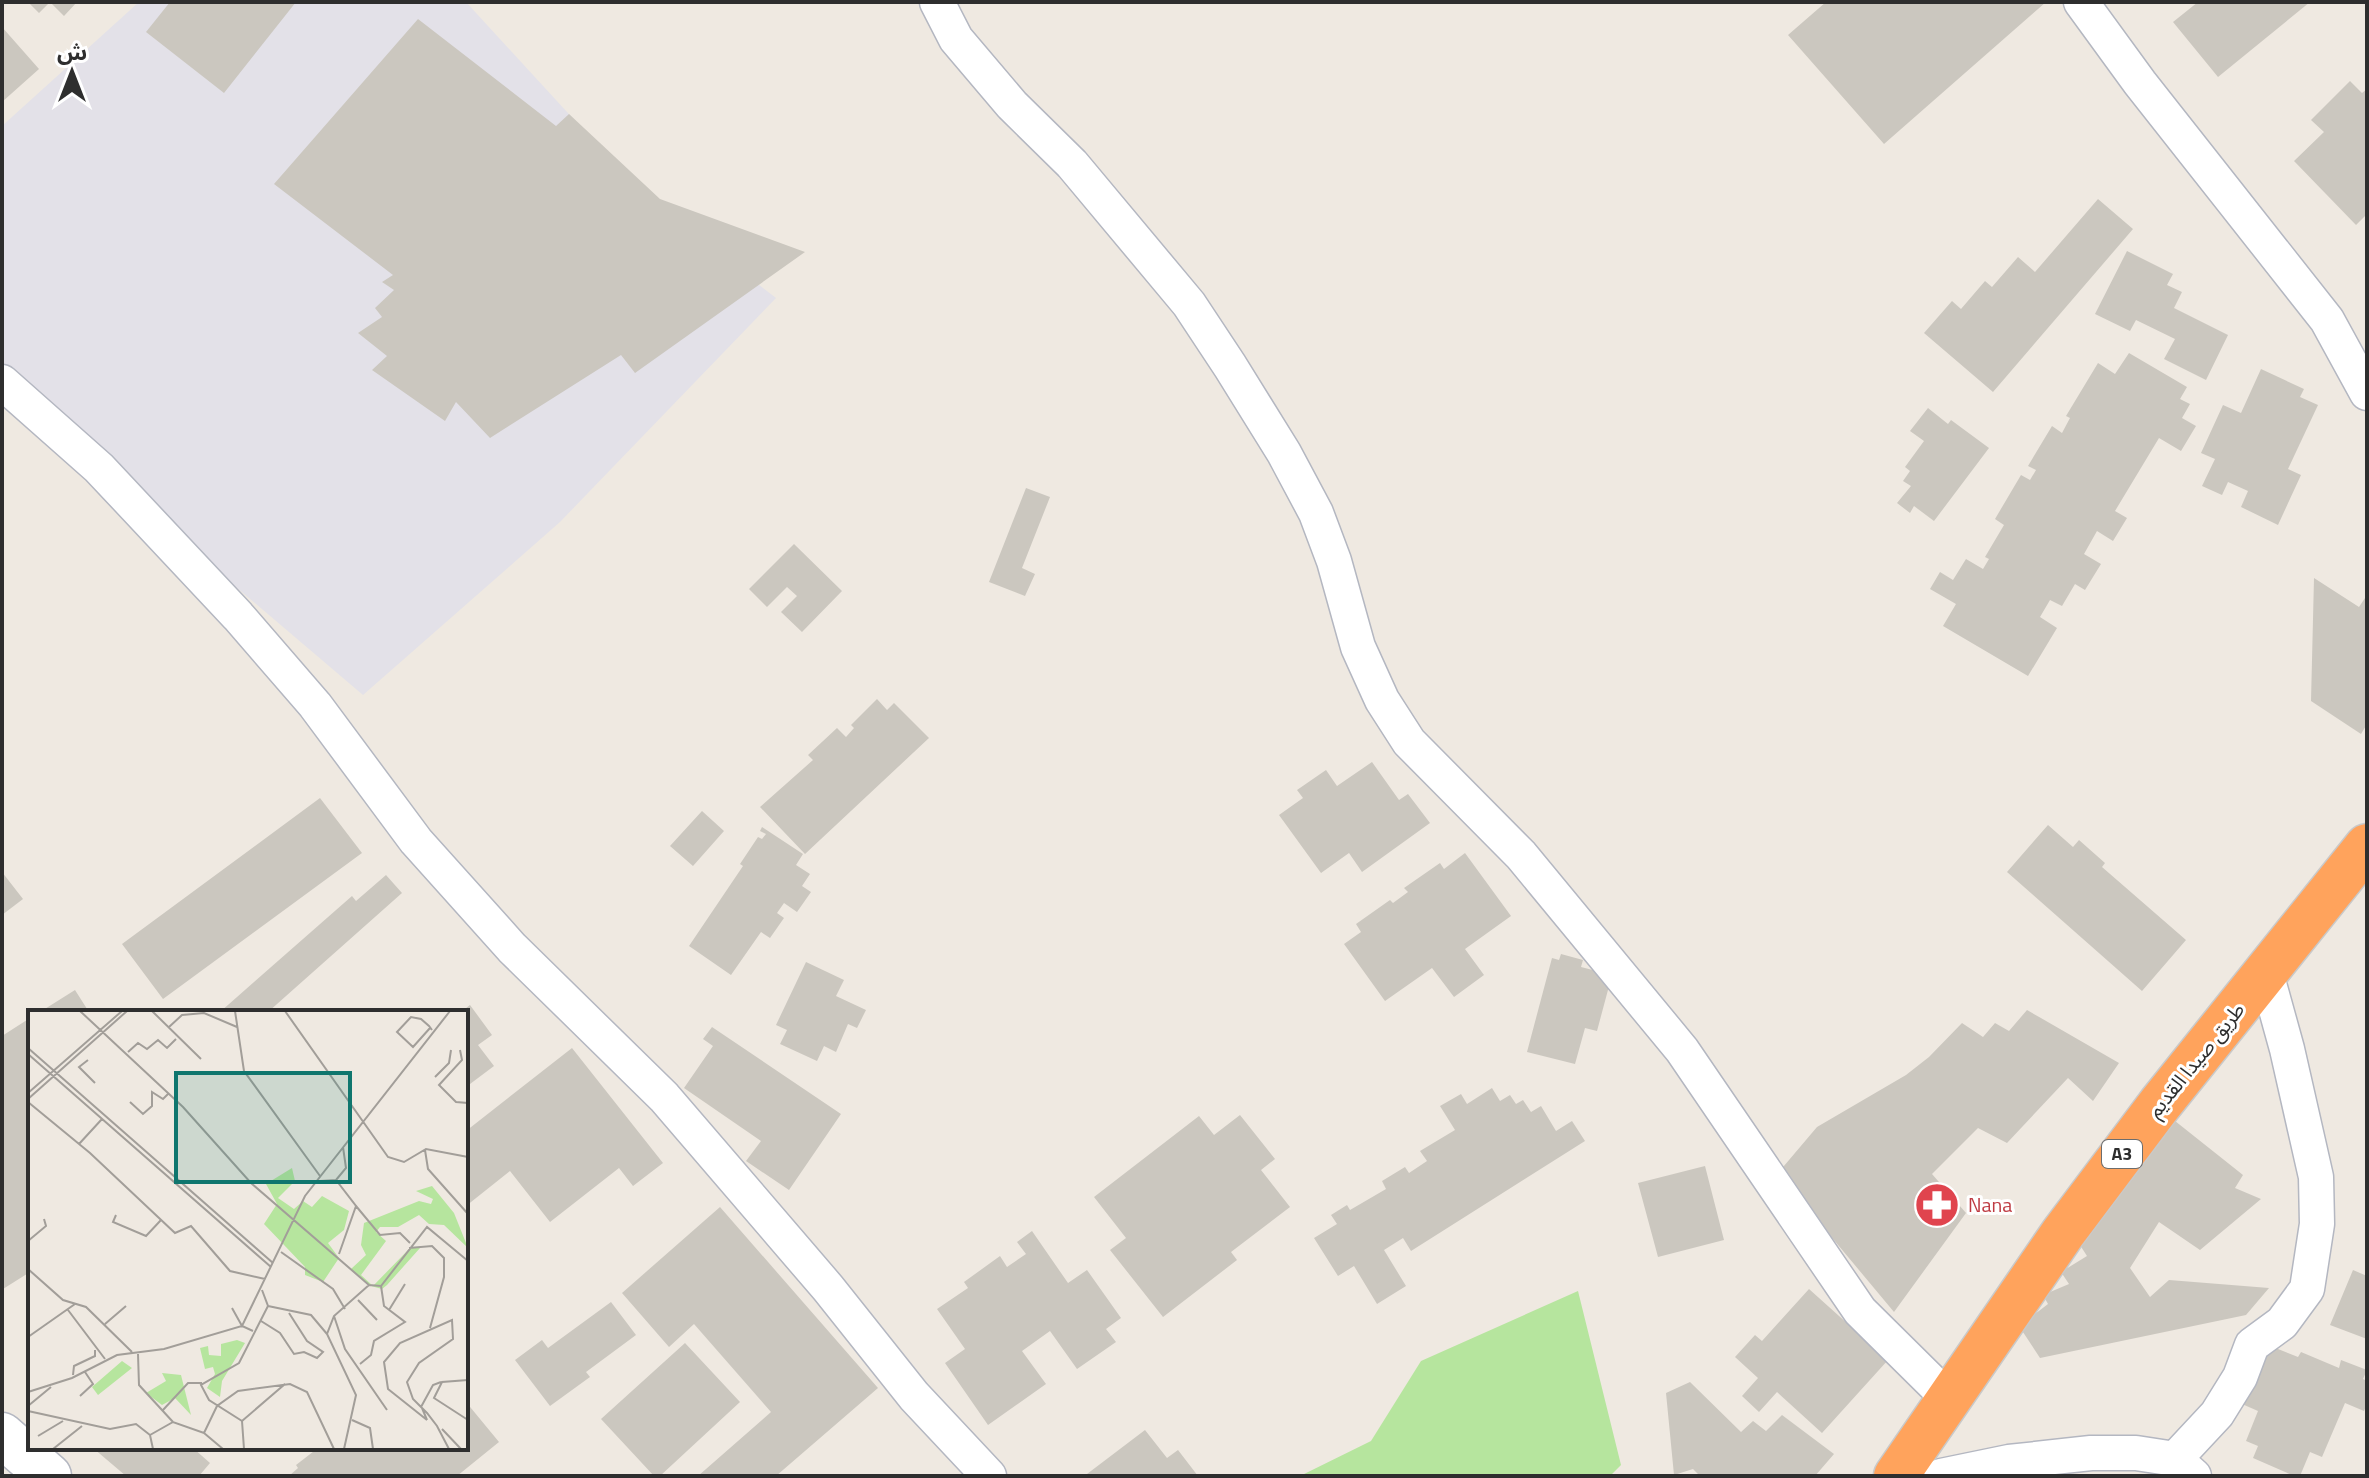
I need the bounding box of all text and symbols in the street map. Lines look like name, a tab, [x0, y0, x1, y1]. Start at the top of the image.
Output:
north arrow	[32, 32, 112, 112]
text: ش	[57, 35, 87, 69]
street label: طريق صيدا القديم	[2139, 995, 2252, 1124]
inset map	[28, 1010, 468, 1450]
road number: A3	[2102, 1140, 2142, 1168]
pharmacy icon: Nana	[1913, 1181, 1961, 1229]
place label: Nana	[1968, 1189, 2012, 1220]

